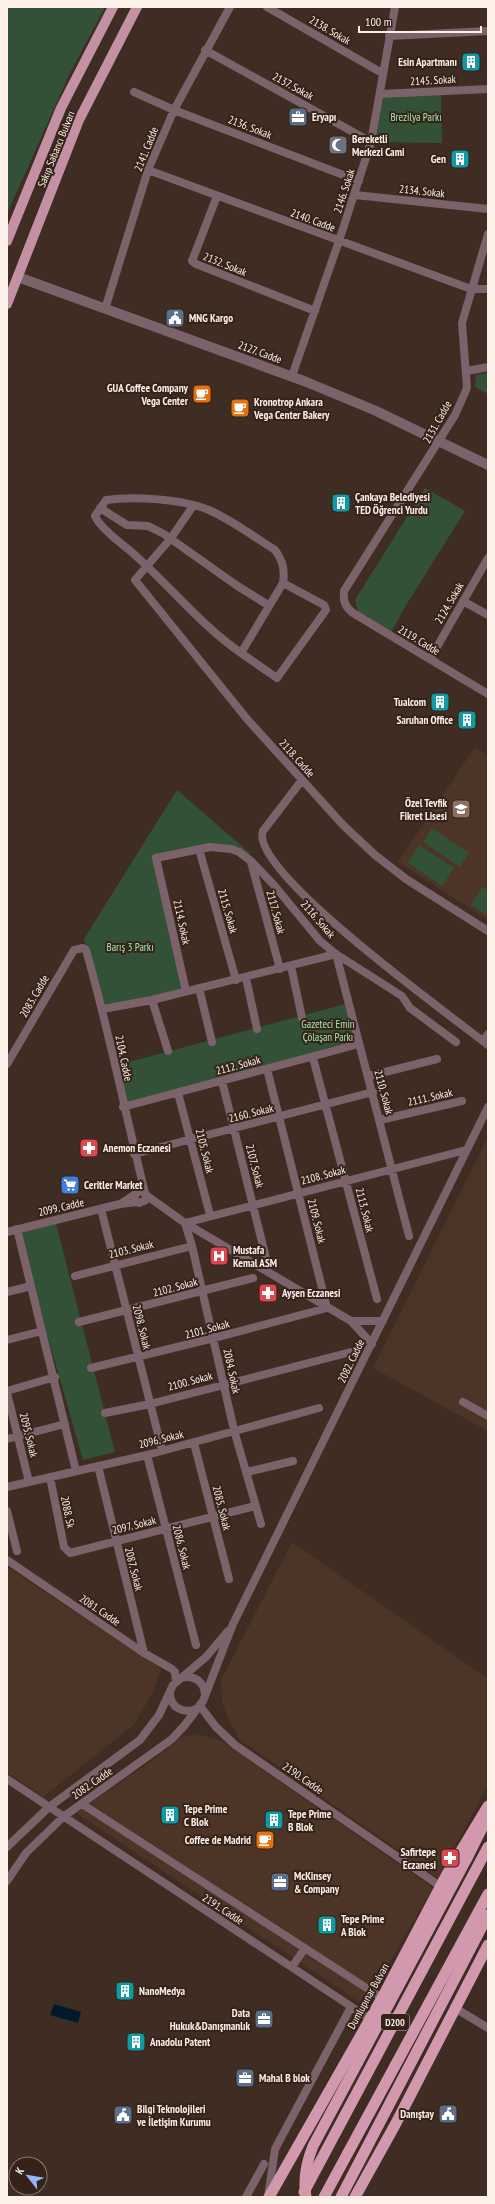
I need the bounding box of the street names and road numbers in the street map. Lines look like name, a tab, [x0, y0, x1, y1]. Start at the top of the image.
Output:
street label: 2138. Sokak	[307, 12, 354, 48]
street label: 2137. Sokak	[270, 69, 317, 103]
street label: 2145. Sokak	[410, 72, 457, 88]
street label: Sakıp Sabancı Bulvarı	[34, 109, 78, 189]
street label: 2136. Sokak	[226, 112, 275, 142]
street label: 2141. Cadde	[131, 124, 161, 173]
street label: 2146. Sokak	[330, 166, 358, 215]
street label: 2134. Sokak	[399, 182, 446, 200]
street label: 2140. Cadde	[289, 205, 338, 235]
street label: 2132. Sokak	[201, 249, 250, 279]
street label: 2127. Cadde	[236, 338, 284, 367]
street label: 2131. Cadde	[420, 398, 455, 446]
street label: 2124. Sokak	[431, 579, 467, 626]
street label: 2119. Cadde	[395, 622, 443, 658]
street label: 2118. Cadde	[276, 736, 318, 780]
street label: 2115. Sokak	[215, 887, 241, 936]
street label: 2117. Sokak	[263, 889, 289, 936]
street label: 2116. Sokak	[298, 897, 339, 941]
street label: 2114. Sokak	[170, 898, 194, 947]
street label: 2083. Cadde	[16, 972, 52, 1020]
street label: 2104. Cadde	[112, 1034, 136, 1083]
street label: 2112. Sokak	[214, 1052, 263, 1078]
street label: 2110. Sokak	[371, 1068, 397, 1117]
street label: 2111. Sokak	[406, 1085, 455, 1109]
street label: 2160. Sokak	[227, 1100, 276, 1125]
street label: 2105. Sokak	[193, 1127, 218, 1176]
street label: 2107. Sokak	[243, 1143, 267, 1190]
street label: 2108. Sokak	[299, 1162, 348, 1188]
street label: 2113. Sokak	[353, 1186, 378, 1235]
street label: 2099. Cadde	[37, 1195, 86, 1219]
street label: 2109. Sokak	[305, 1197, 330, 1246]
street label: 2103. Sokak	[107, 1236, 156, 1261]
street label: 2102. Sokak	[151, 1274, 200, 1300]
street label: 2098. Sokak	[130, 1303, 155, 1352]
street label: 2101. Sokak	[183, 1316, 232, 1342]
street label: 2082. Cadde	[334, 1337, 368, 1385]
street label: 2084. Sokak	[220, 1347, 244, 1396]
street label: 2100. Sokak	[166, 1368, 215, 1394]
street label: 2095. Sokak	[17, 1411, 42, 1460]
street label: 2096. Sokak	[137, 1426, 186, 1451]
street label: 2085. Sokak	[210, 1484, 235, 1533]
street label: 2088. Sk	[58, 1495, 78, 1530]
street label: 2097. Sokak	[111, 1513, 158, 1537]
street label: 2086. Sokak	[170, 1523, 195, 1572]
street label: 2087. Sokak	[122, 1546, 146, 1593]
street label: 2081. Cadde	[77, 1591, 124, 1629]
street label: 2190. Cadde	[280, 1759, 327, 1797]
street label: 2082. Cadde	[69, 1764, 116, 1802]
street label: 2191. Cadde	[200, 1890, 247, 1928]
street label: Dumlupınar Bulvarı	[344, 1961, 392, 2031]
road number: D200	[381, 2014, 409, 2030]

